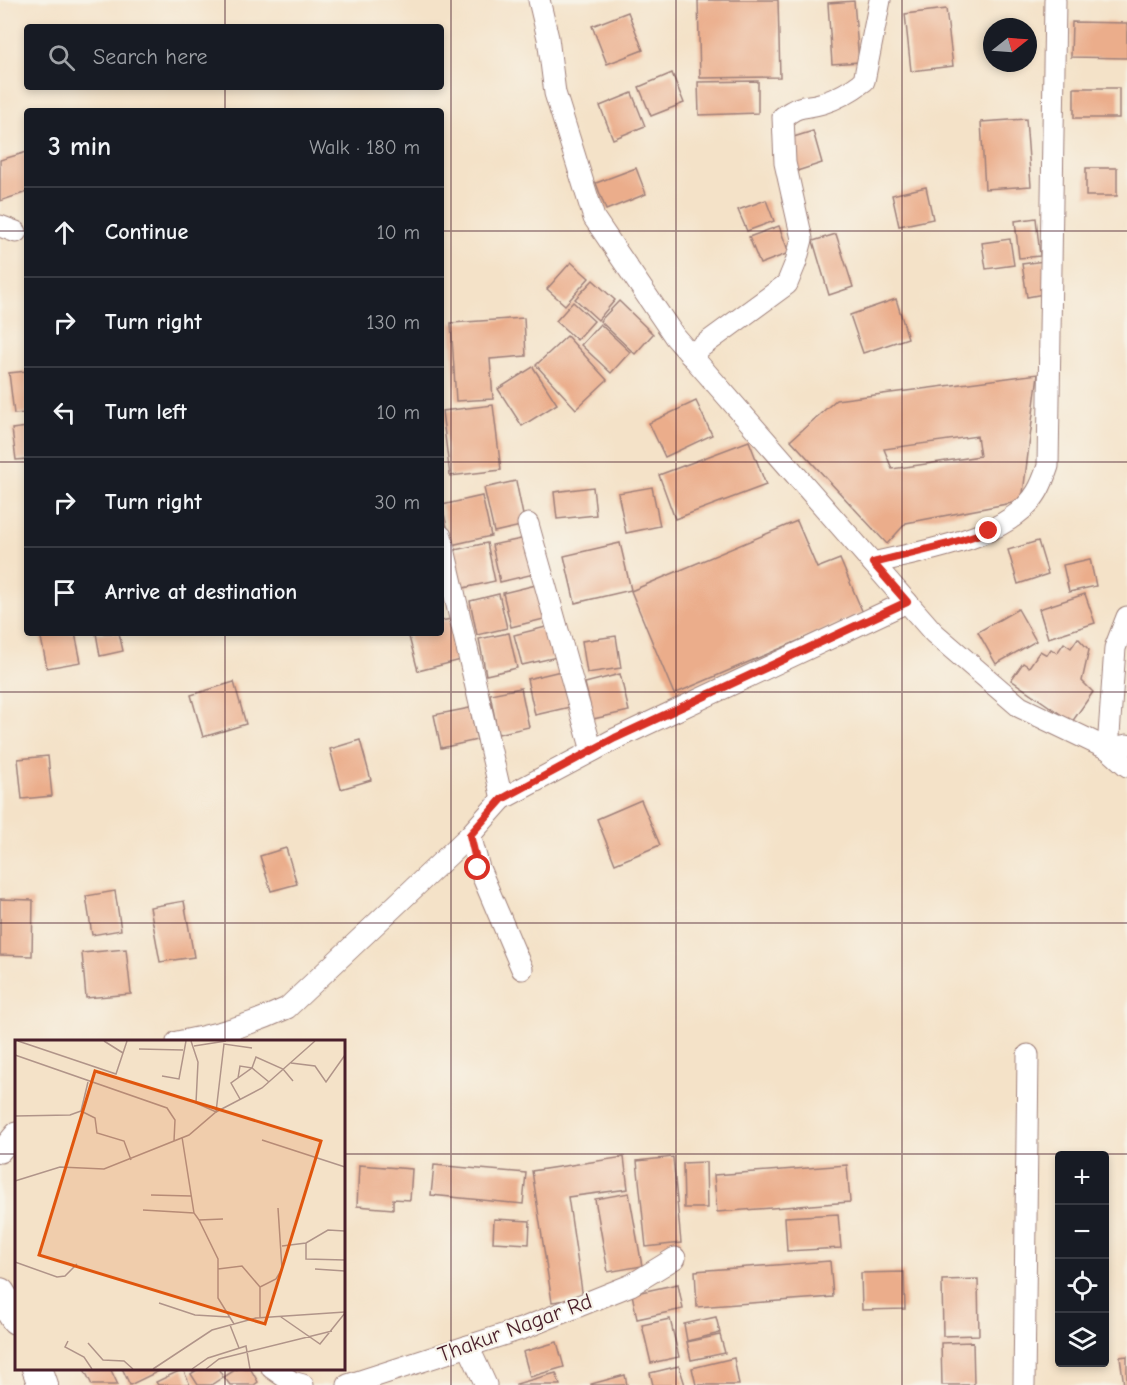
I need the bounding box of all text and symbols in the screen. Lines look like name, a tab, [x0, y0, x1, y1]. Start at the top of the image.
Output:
north arrow	[983, 18, 1037, 72]
search box	[24, 24, 444, 90]
icon: search	[45, 41, 78, 74]
text: Search here	[93, 44, 208, 70]
text: 3 min	[48, 132, 111, 162]
text: Walk · 180 m	[309, 136, 420, 159]
icon: ahead	[48, 216, 81, 249]
text: Continue	[105, 219, 188, 245]
text: 10 m	[377, 221, 420, 244]
icon: right	[48, 306, 81, 339]
text: Turn right	[105, 309, 202, 335]
text: 130 m	[367, 311, 420, 334]
icon: left	[48, 396, 81, 429]
text: Turn left	[105, 399, 187, 425]
text: 10 m	[377, 401, 420, 424]
icon: right	[48, 486, 81, 519]
text: Turn right	[105, 489, 202, 515]
text: 30 m	[374, 491, 420, 514]
route end	[975, 517, 1001, 543]
icon: arrive	[48, 576, 81, 609]
text: Arrive at destination	[105, 579, 297, 605]
route start	[464, 854, 490, 880]
inset map	[15, 1040, 345, 1370]
map controls	[1055, 1151, 1109, 1367]
button: +	[1055, 1151, 1109, 1205]
button: −	[1055, 1205, 1109, 1259]
button: locate	[1055, 1259, 1109, 1313]
street label: Thakur Nagar Rd	[434, 1288, 596, 1368]
button: layers	[1055, 1313, 1109, 1367]

